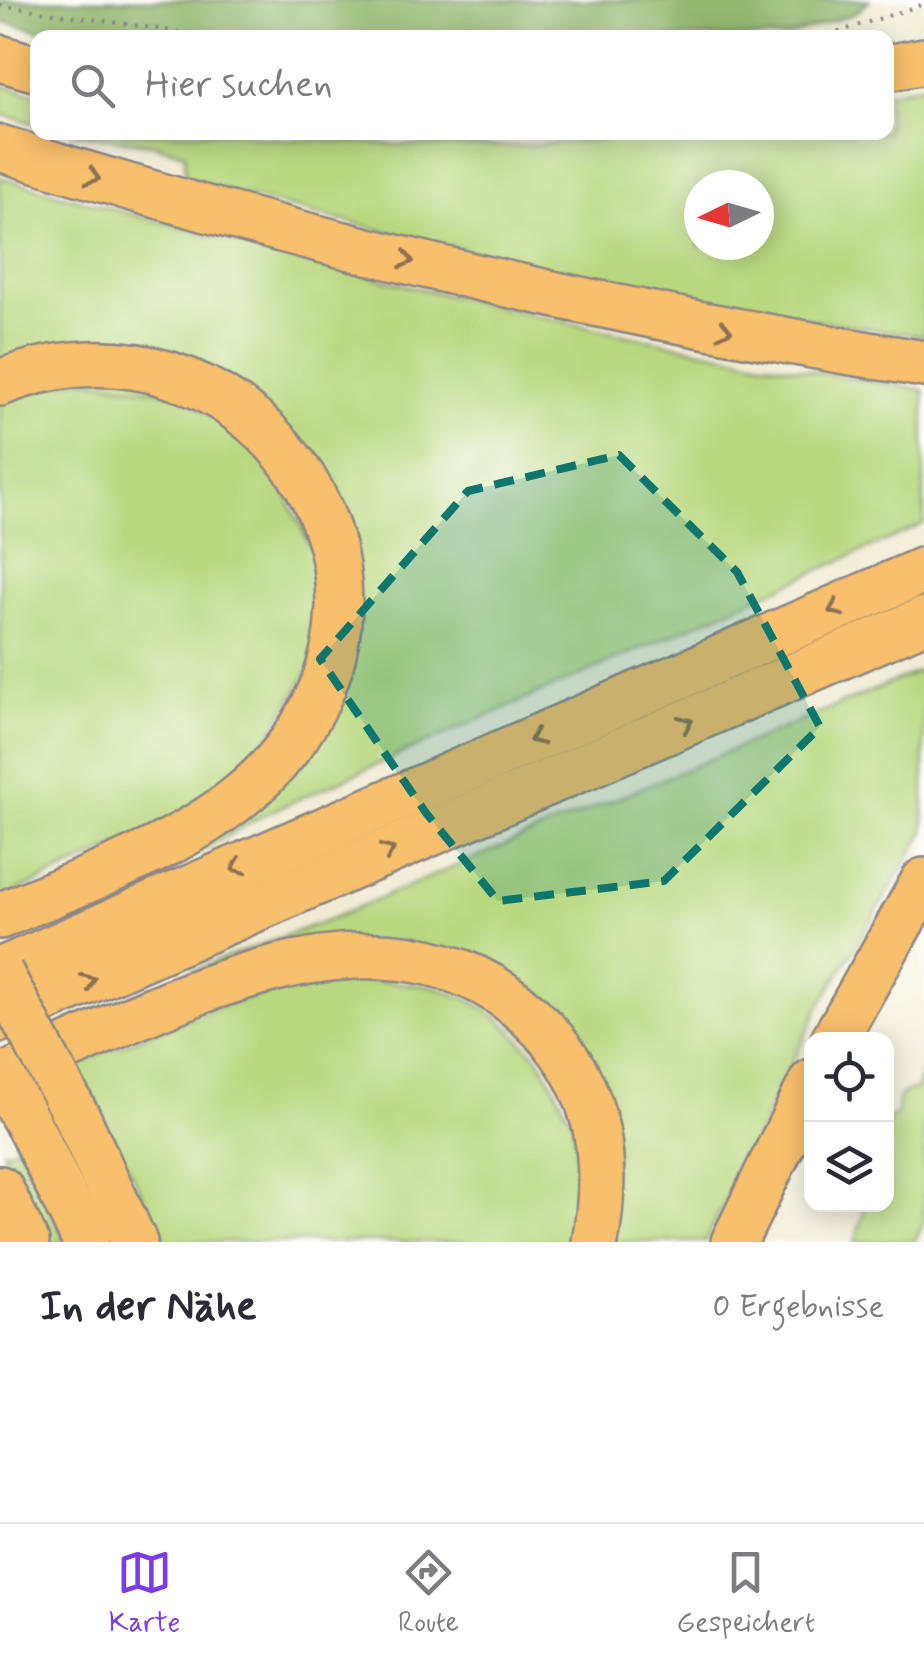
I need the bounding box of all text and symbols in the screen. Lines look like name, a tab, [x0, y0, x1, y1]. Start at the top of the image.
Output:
search box	[30, 30, 894, 140]
icon: search	[65, 58, 120, 113]
text: Hier suchen	[145, 61, 333, 110]
one-way arrow	[84, 166, 101, 186]
north arrow	[684, 170, 774, 260]
one-way arrow	[398, 248, 415, 269]
one-way arrow	[716, 318, 733, 339]
one-way arrow	[827, 597, 845, 617]
one-way arrow	[676, 715, 694, 735]
one-way arrow	[528, 726, 546, 746]
one-way arrow	[378, 843, 396, 863]
one-way arrow	[230, 855, 248, 875]
one-way arrow	[79, 973, 97, 993]
map controls	[804, 1032, 894, 1212]
button: locate	[804, 1032, 894, 1122]
button: layers	[804, 1122, 894, 1212]
text: In der Nähe	[40, 1280, 257, 1335]
text: 0 Ergebnisse	[713, 1286, 884, 1328]
tab: Karte	[109, 1545, 180, 1642]
tab: Route	[398, 1545, 459, 1642]
tab: Gespeichert	[677, 1545, 815, 1642]

